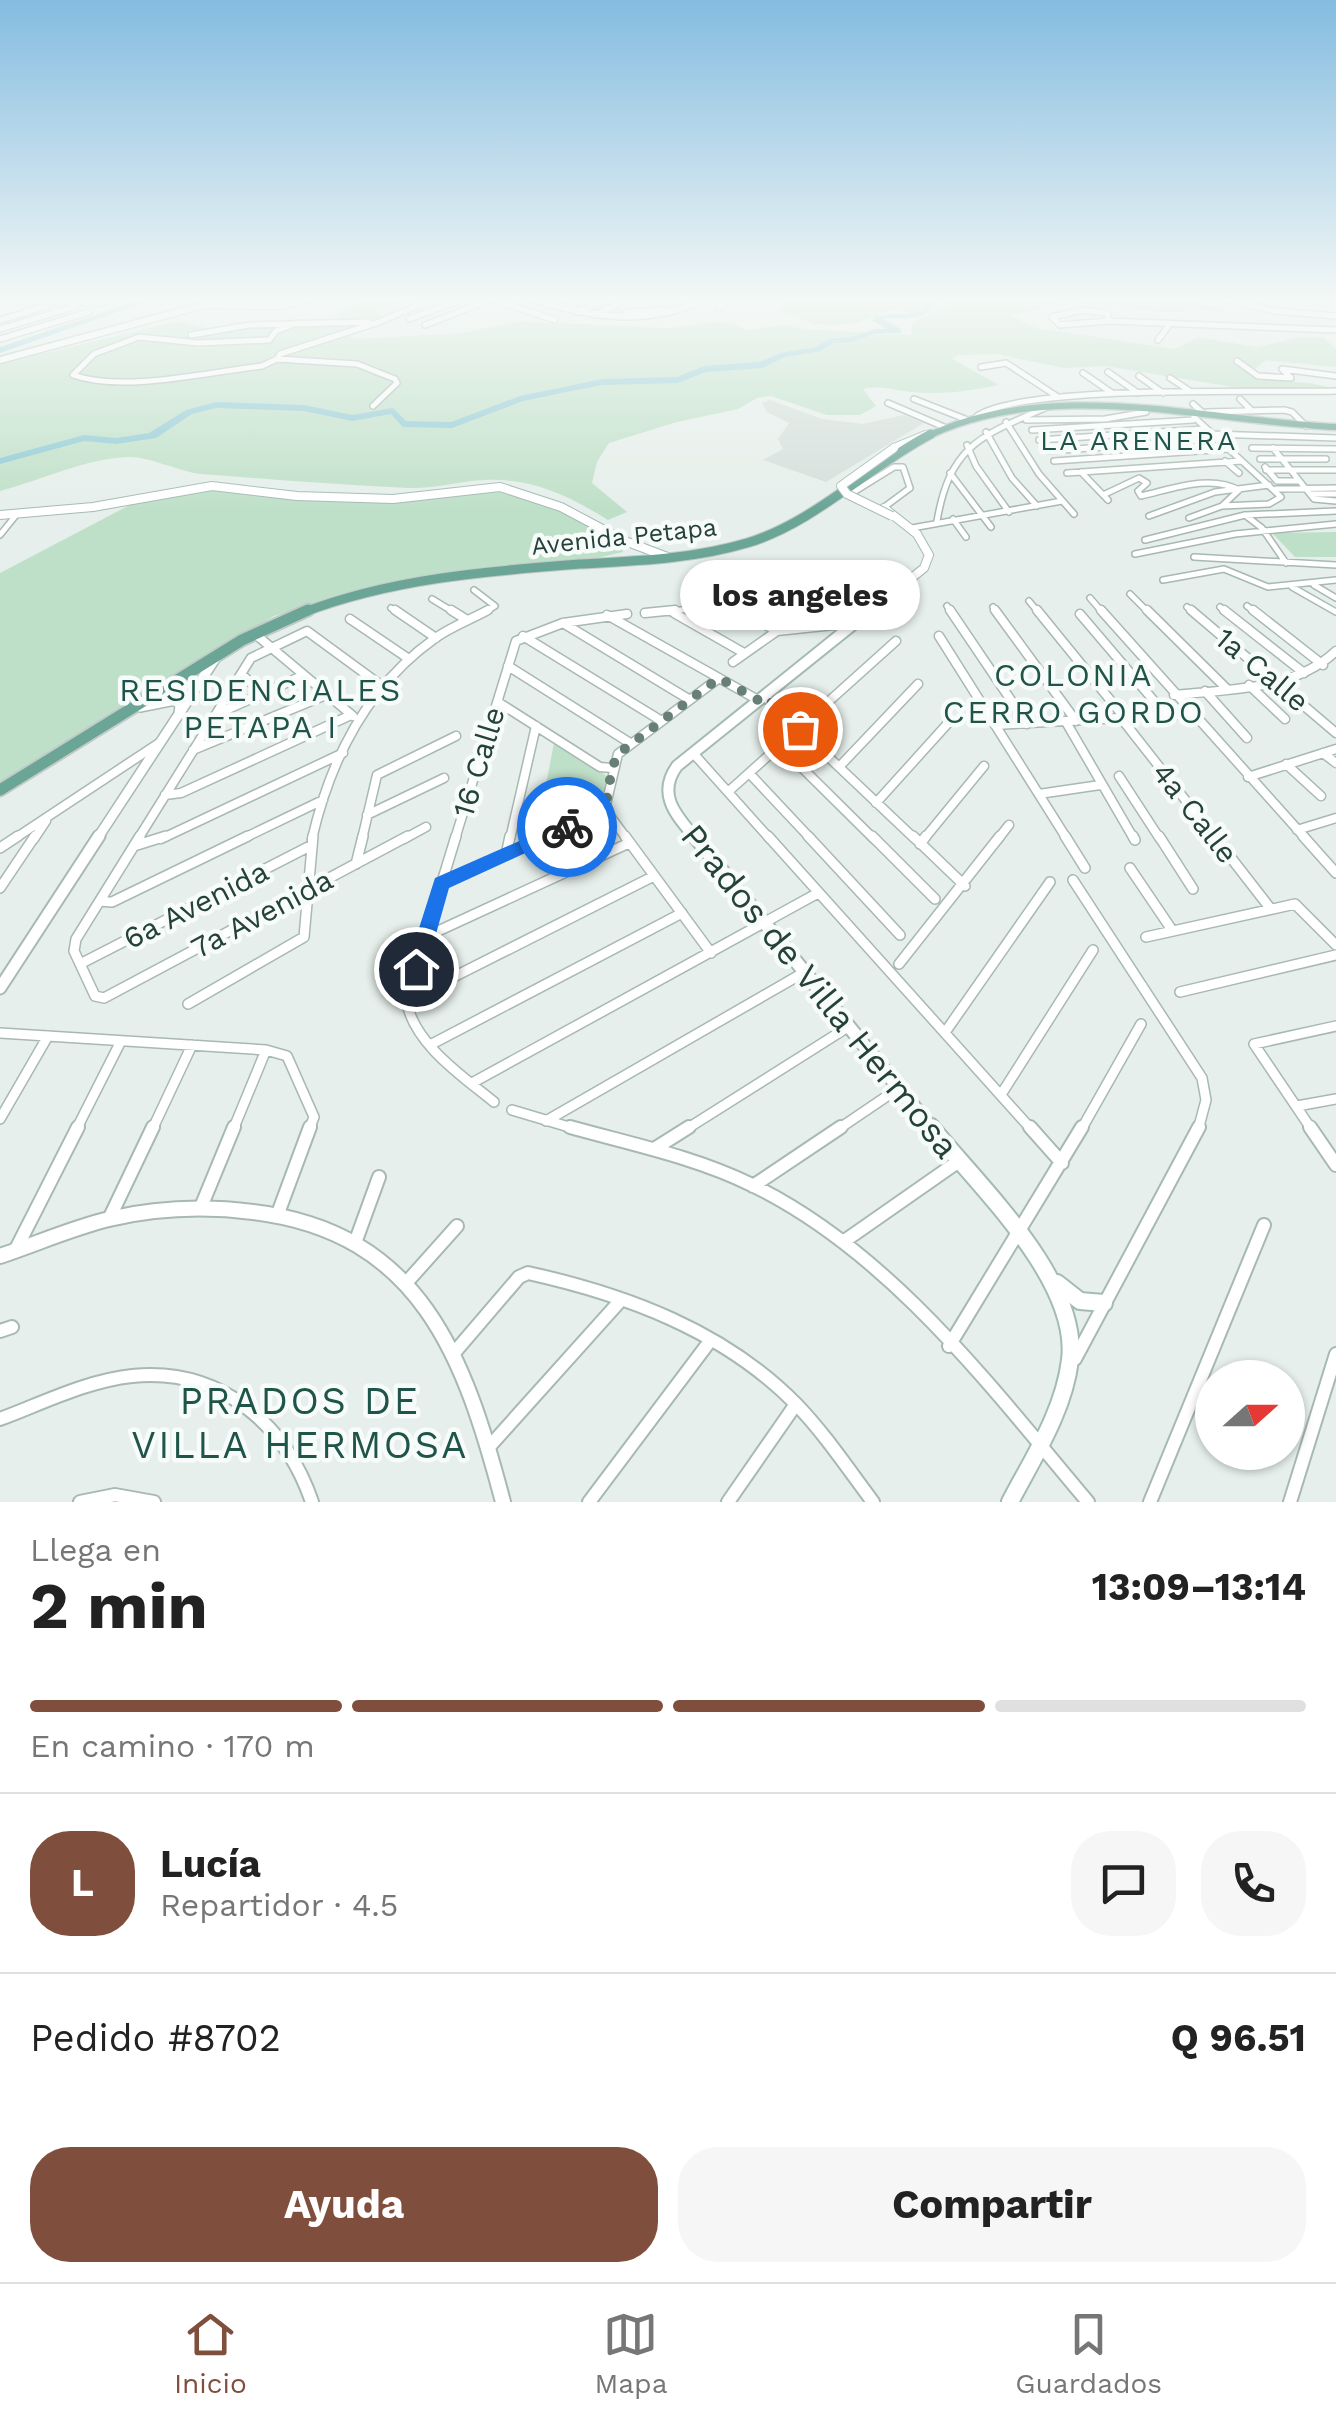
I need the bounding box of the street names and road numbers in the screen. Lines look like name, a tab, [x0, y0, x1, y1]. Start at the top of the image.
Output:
street label: Avenida Petapa	[530, 512, 718, 561]
street label: 1a Calle	[1208, 620, 1316, 719]
street label: 16 Calle	[445, 703, 512, 821]
street label: 4a Calle	[1145, 755, 1246, 870]
street label: Prados de Villa Hermosa	[672, 815, 968, 1167]
street label: 6a Avenida	[118, 853, 274, 956]
street label: 7a Avenida	[185, 862, 339, 965]

